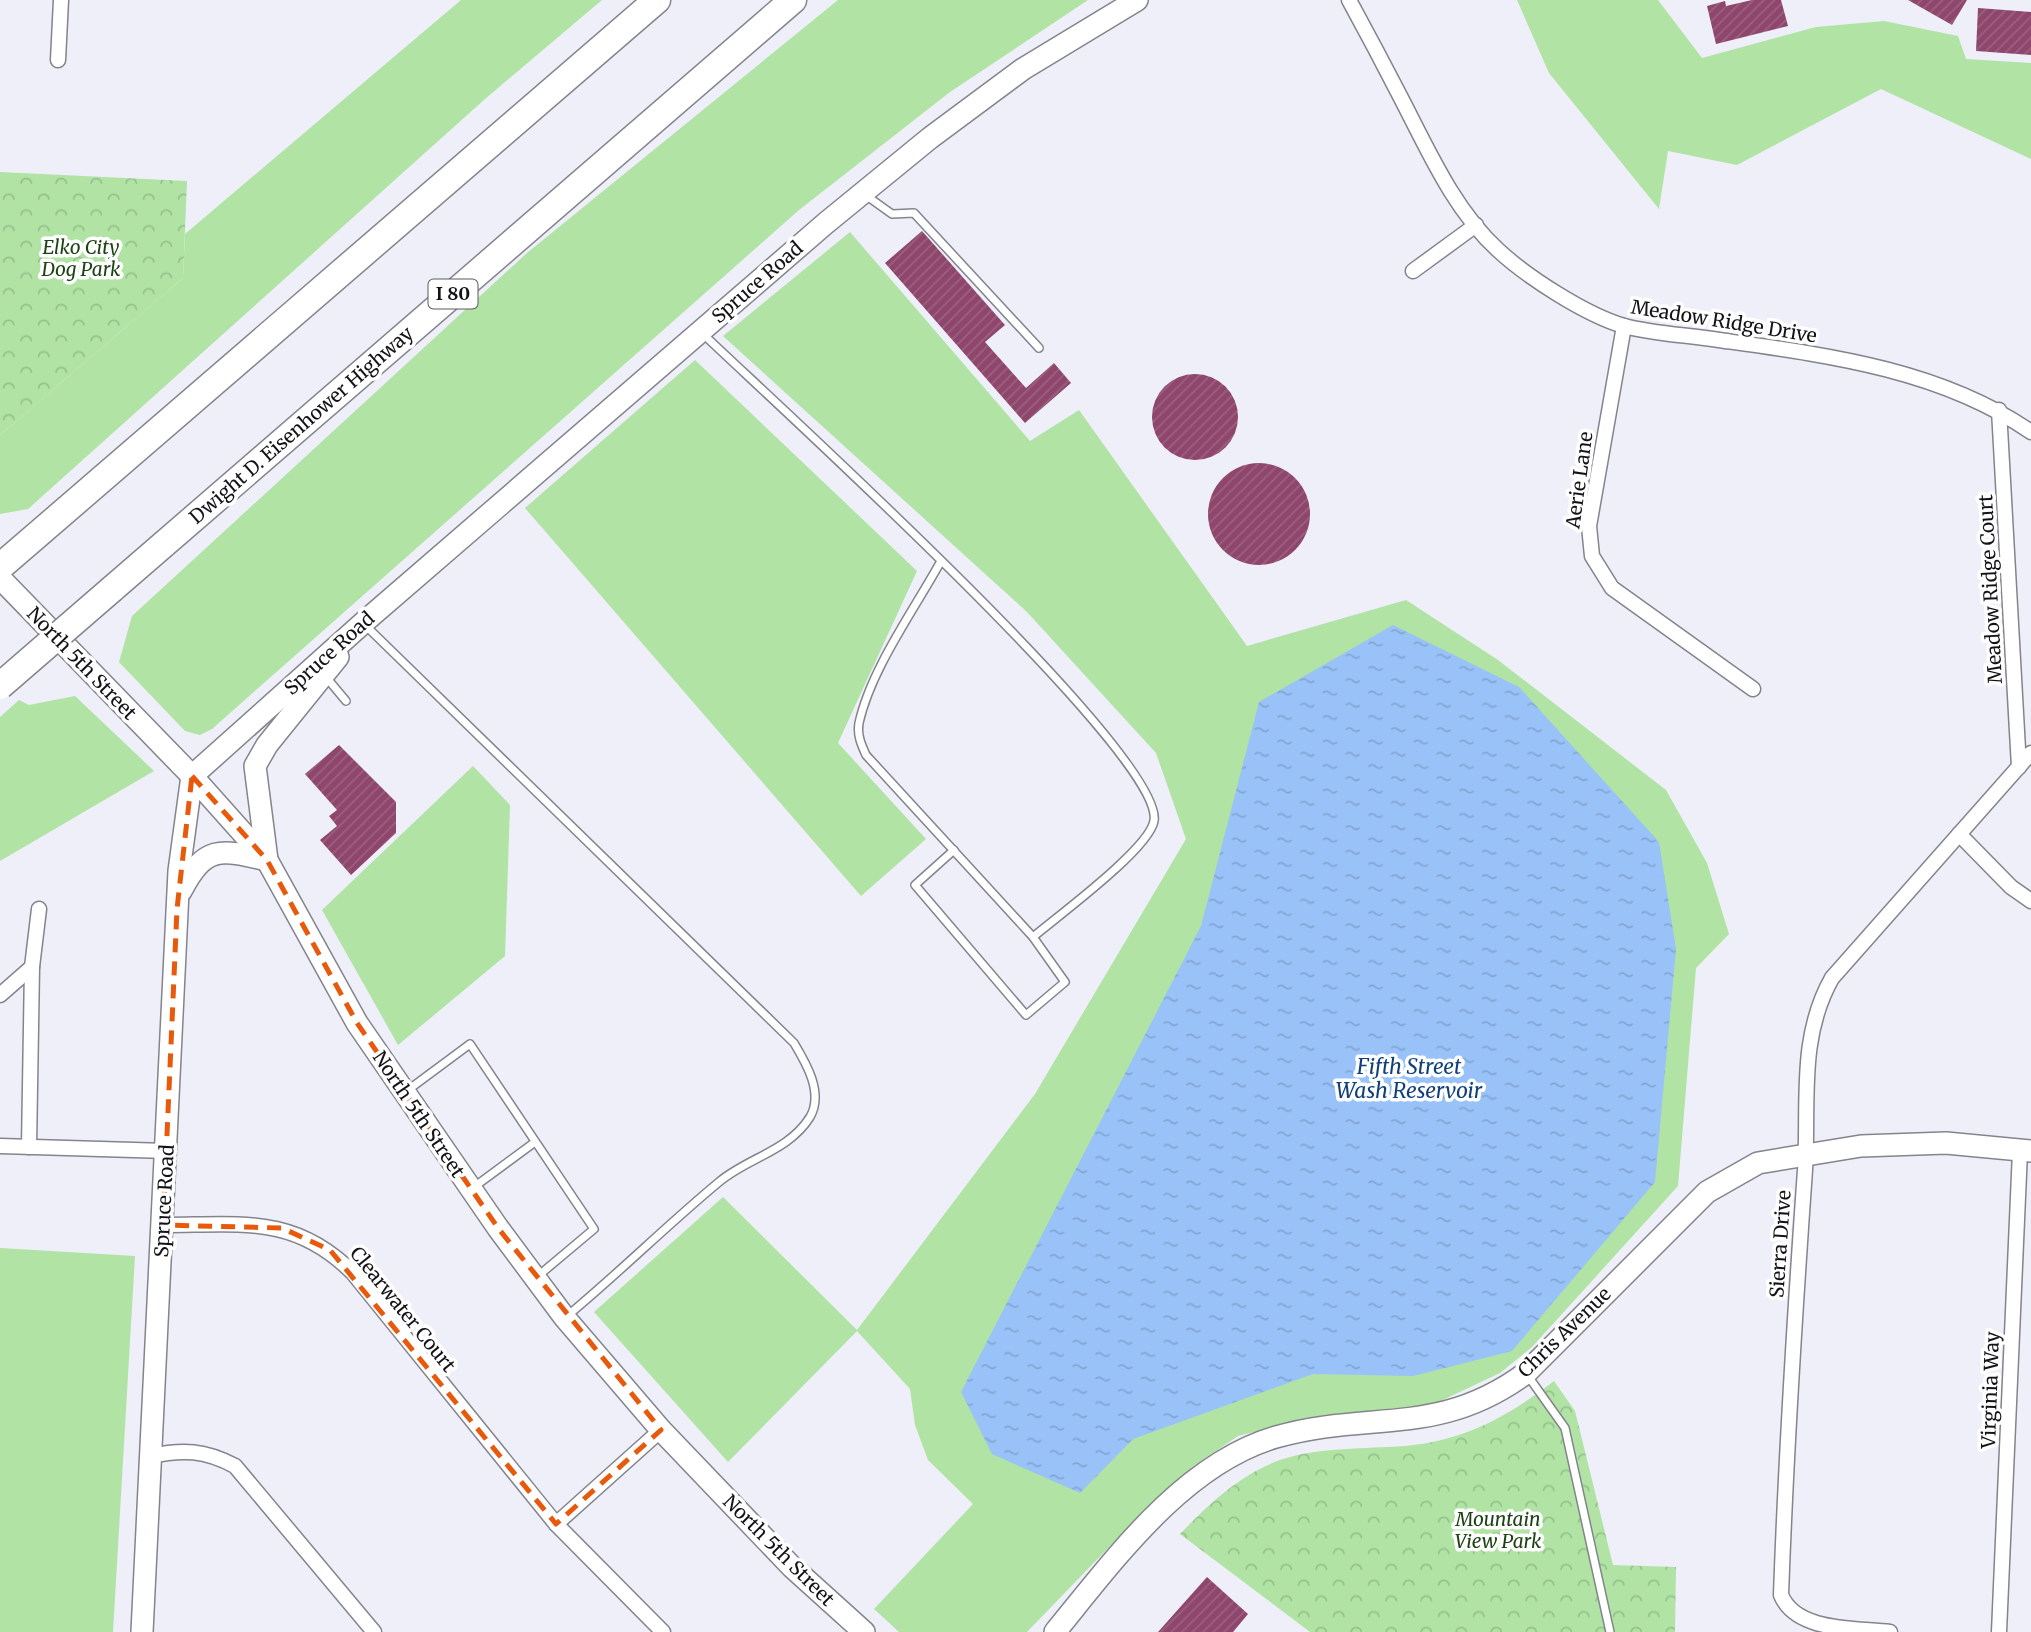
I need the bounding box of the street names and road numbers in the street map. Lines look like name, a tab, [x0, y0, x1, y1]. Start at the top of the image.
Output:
street label: Spruce Road	[706, 236, 808, 328]
road number: I 80	[428, 280, 477, 308]
street label: Meadow Ridge Drive	[1629, 294, 1819, 348]
street label: Dwight D. Eisenhower Highway	[184, 321, 418, 529]
street label: Aerie Lane	[1560, 430, 1598, 531]
street label: Meadow Ridge Court	[1973, 493, 2007, 684]
street label: North 5th Street	[22, 602, 142, 725]
street label: Spruce Road	[279, 606, 379, 700]
street label: North 5th Street	[368, 1046, 471, 1182]
street label: Spruce Road	[149, 1144, 179, 1258]
street label: Sierra Drive	[1764, 1189, 1796, 1299]
street label: Clearwater Court	[345, 1241, 461, 1377]
street label: Chris Avenue	[1512, 1282, 1616, 1382]
street label: Virginia Way	[1976, 1331, 2004, 1450]
street label: North 5th Street	[718, 1489, 840, 1611]

